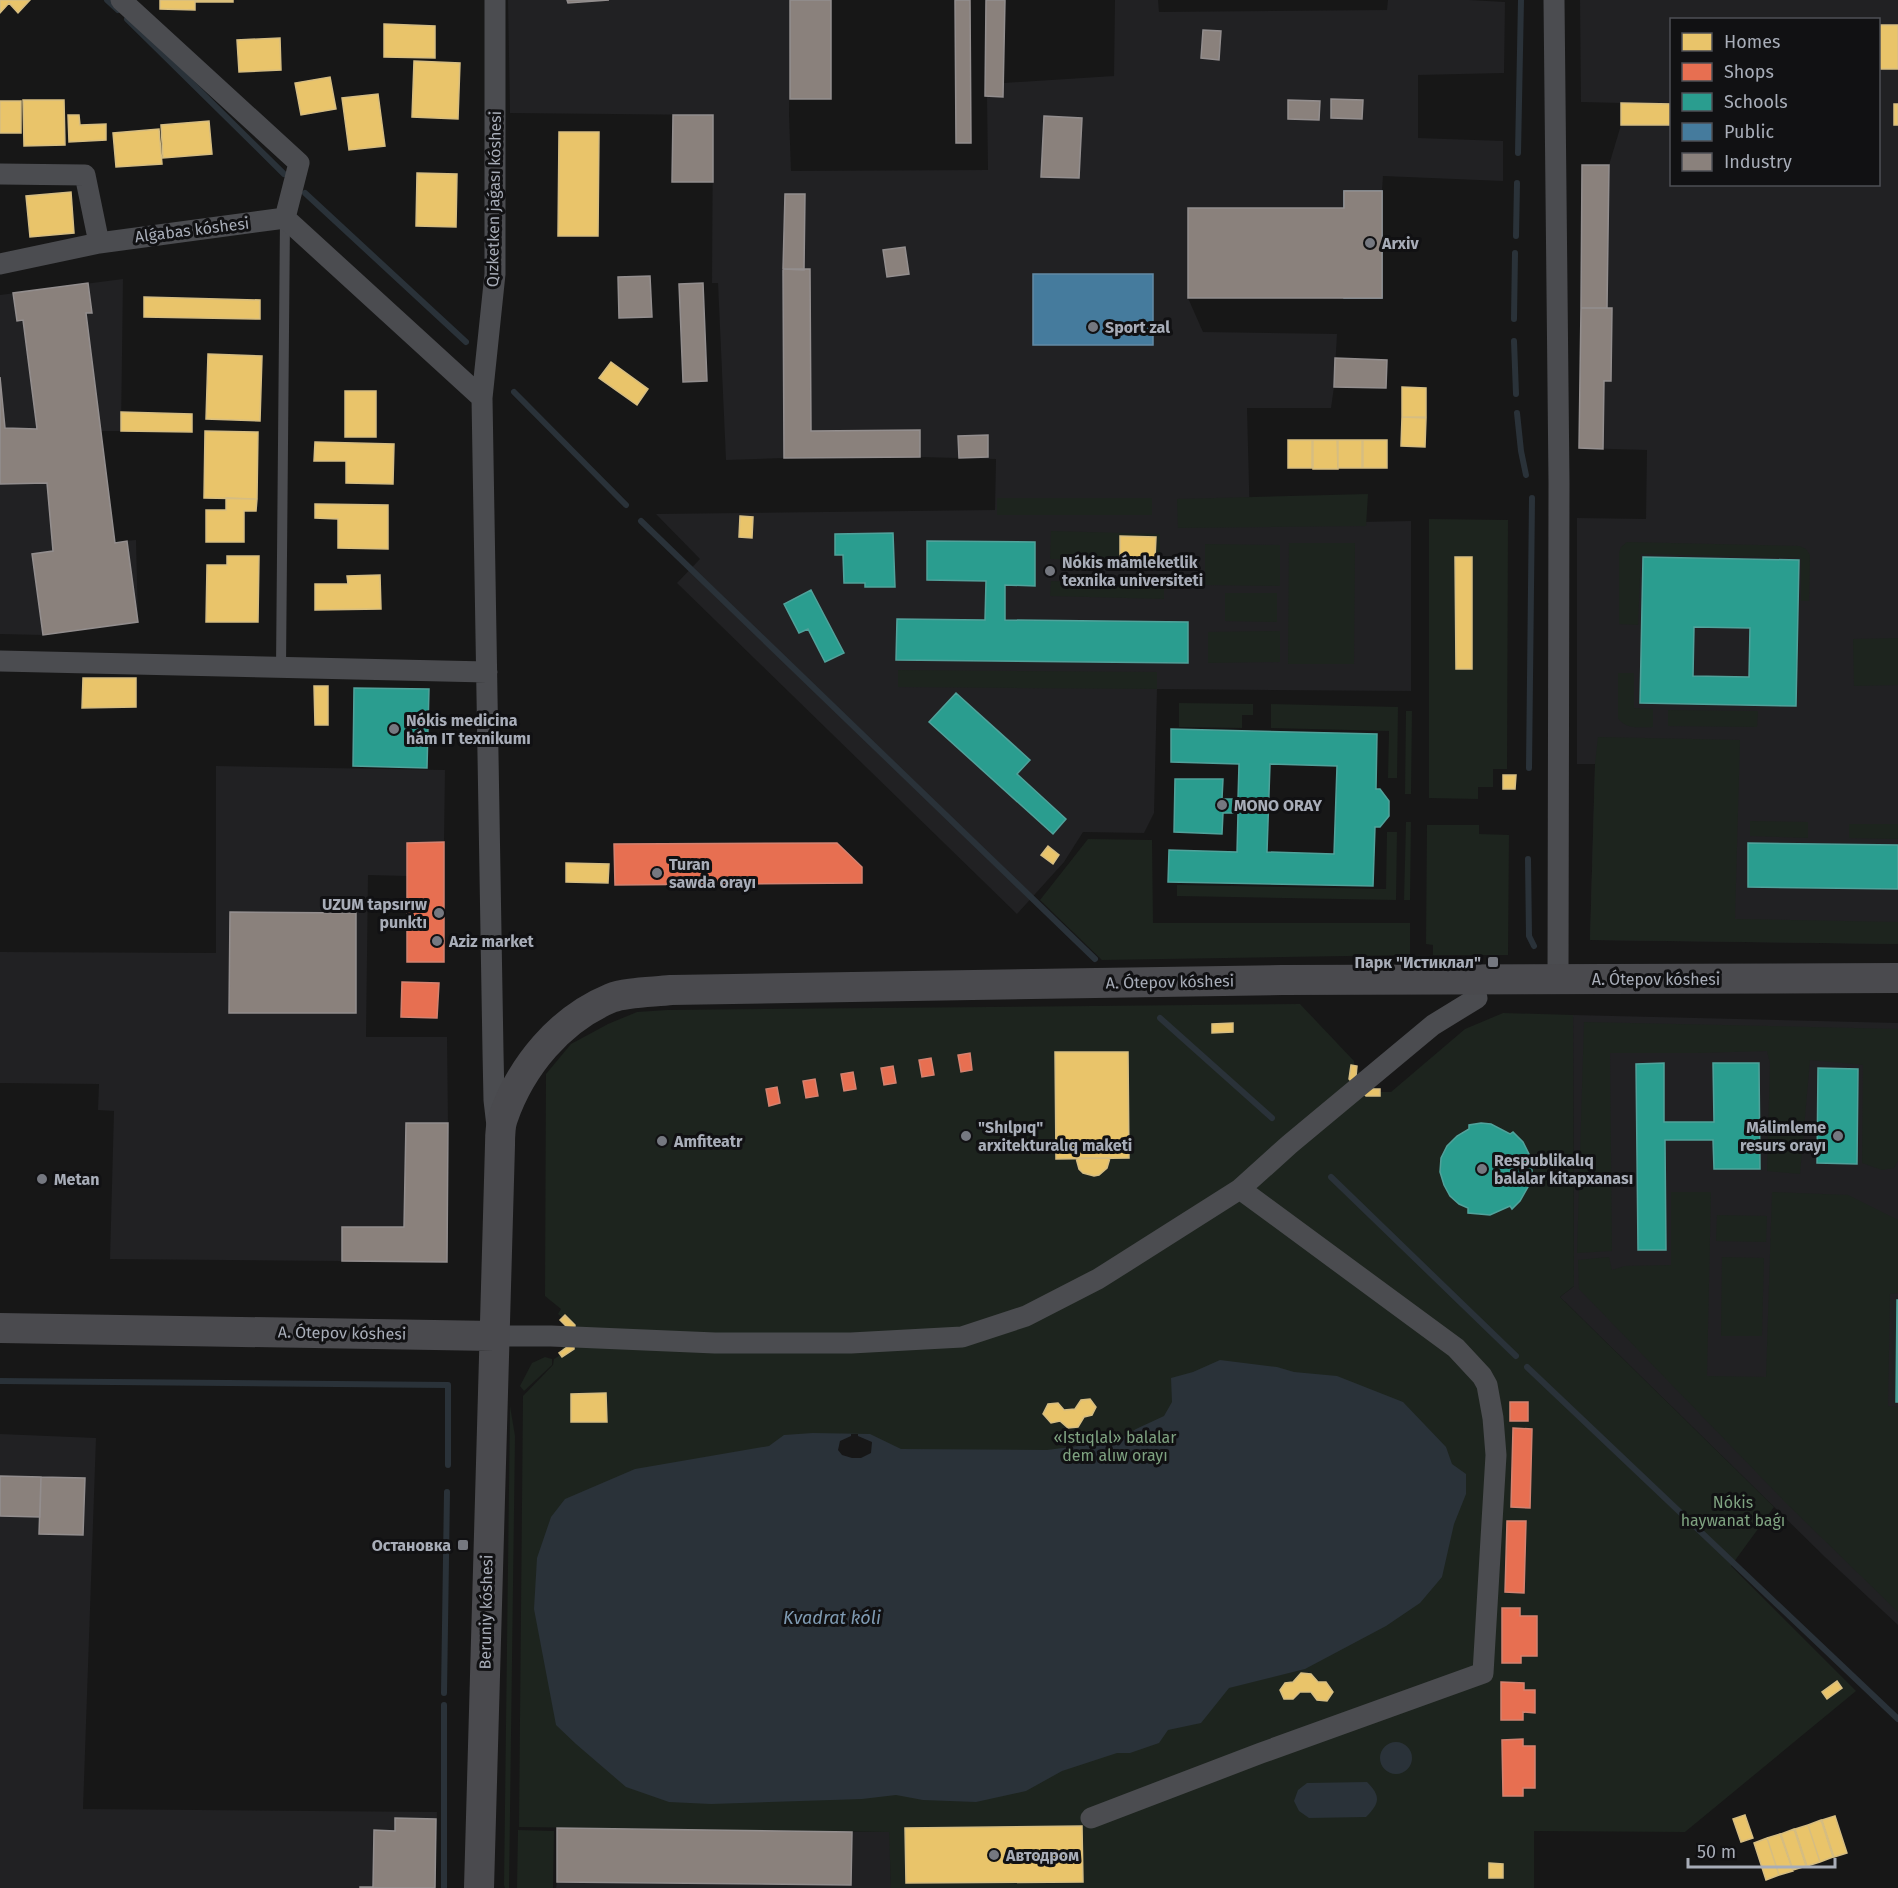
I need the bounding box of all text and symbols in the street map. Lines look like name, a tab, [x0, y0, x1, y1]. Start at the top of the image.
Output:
legend	[1670, 18, 1880, 186]
text: Homes	[1724, 31, 1780, 53]
text: Shops	[1724, 61, 1774, 83]
text: Schools	[1724, 91, 1788, 113]
street label: Qızketken jaǵası kóshesi	[483, 111, 505, 287]
text: Public	[1724, 121, 1774, 143]
text: Industry	[1724, 151, 1792, 173]
street label: Alǵabas kóshesi	[134, 214, 250, 246]
place label: Arxiv	[1381, 234, 1420, 253]
marker: Arxiv	[1363, 236, 1377, 250]
place label: Sport zal	[1105, 318, 1170, 337]
marker: Sport zal	[1086, 320, 1100, 334]
place label: Nókis mámleketlik texnika universiteti	[1062, 553, 1203, 590]
marker: Nókis mámleketlik texnika universiteti	[1043, 564, 1057, 578]
place label: Nókis medicina hám IT texnikumı	[406, 711, 531, 748]
marker: Nókis medicina hám IT texnikumı	[387, 722, 401, 736]
place label: MONO ORAY	[1234, 796, 1322, 815]
marker: MONO ORAY	[1215, 798, 1229, 812]
place label: Turan sawda orayı	[669, 855, 756, 892]
marker: Turan sawda orayı	[650, 866, 664, 880]
place label: UZUM tapsırıw punktı	[322, 895, 427, 932]
marker: UZUM tapsırıw punktı	[432, 906, 446, 920]
place label: Aziz market	[448, 932, 535, 951]
marker: Aziz market	[430, 934, 444, 948]
place label: Парк "Истиклал"	[1354, 953, 1481, 972]
marker: Парк "Истиклал"	[1486, 955, 1500, 969]
street label: A. Ótepov kóshesi	[1592, 969, 1720, 989]
street label: A. Ótepov kóshesi	[1106, 970, 1234, 993]
place label: "Shılpıq" arxitekturalıq maketi	[978, 1118, 1132, 1155]
place label: Málimleme resurs orayı	[1740, 1118, 1826, 1155]
marker: "Shılpıq" arxitekturalıq maketi	[959, 1129, 973, 1143]
marker: Málimleme resurs orayı	[1831, 1129, 1845, 1143]
place label: Amfiteatr	[673, 1132, 743, 1151]
marker: Amfiteatr	[655, 1134, 669, 1148]
place label: Respublikalıq balalar kitapxanası	[1494, 1151, 1633, 1188]
marker: Respublikalıq balalar kitapxanası	[1475, 1162, 1489, 1176]
place label: Metan	[54, 1170, 99, 1189]
marker: Metan	[35, 1172, 49, 1186]
street label: A. Ótepov kóshesi	[278, 1321, 406, 1344]
park label: «Istıqlal» balalar dem alıw orayı	[1054, 1428, 1177, 1465]
park label: Nókis haywanat baǵı	[1681, 1493, 1785, 1530]
place label: Остановка	[372, 1536, 451, 1555]
marker: Остановка	[456, 1538, 470, 1552]
street label: Beruniy kóshesi	[475, 1554, 497, 1670]
water label: Kvadrat kóli	[783, 1607, 881, 1629]
scale bar	[1688, 1831, 1835, 1869]
text: 50 m	[1697, 1841, 1736, 1863]
place label: Автодром	[1005, 1846, 1079, 1865]
marker: Автодром	[987, 1848, 1001, 1862]

